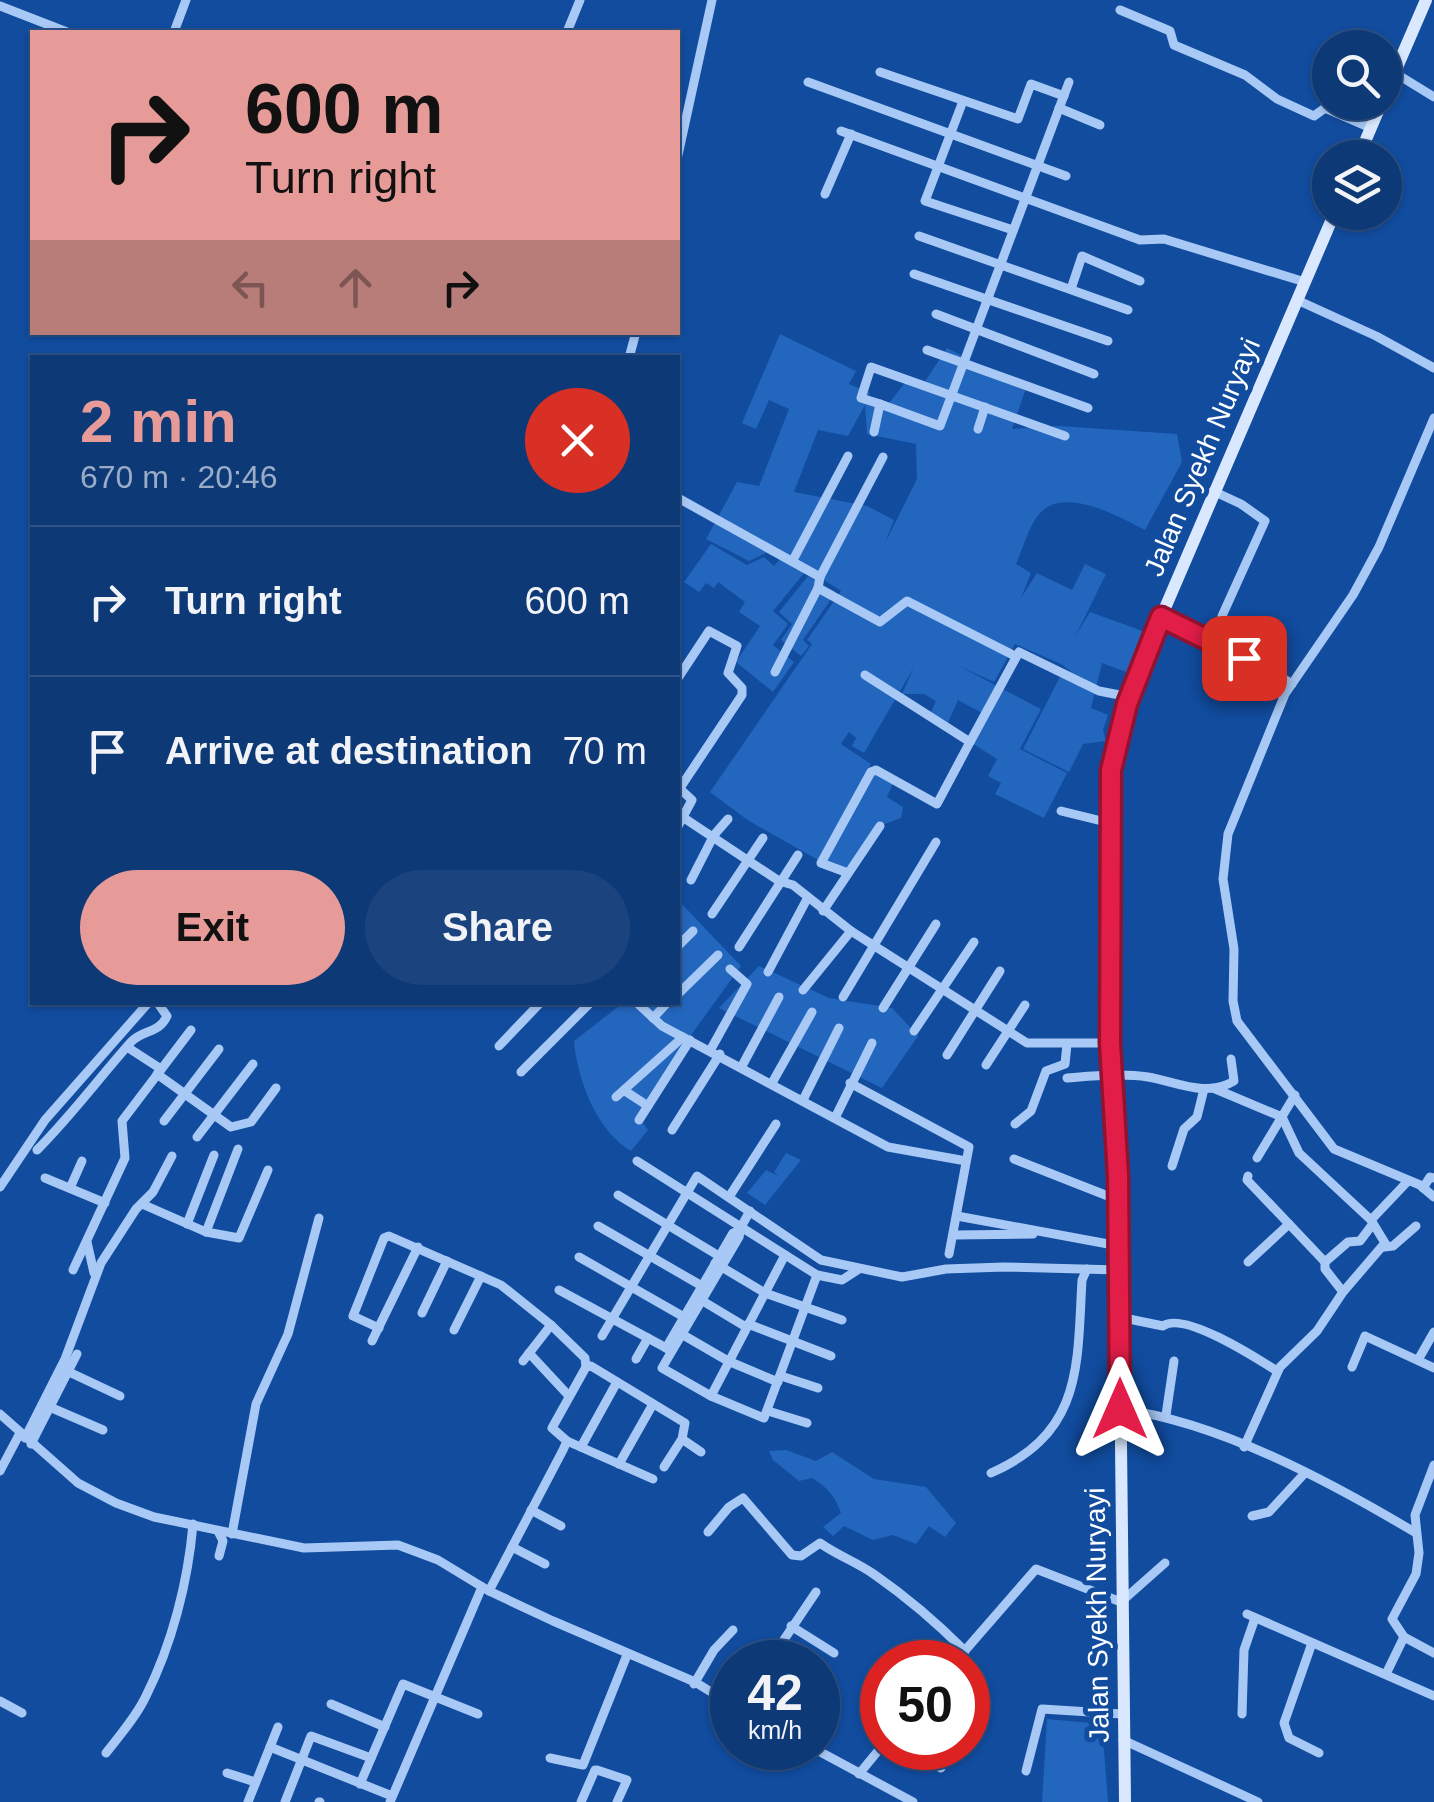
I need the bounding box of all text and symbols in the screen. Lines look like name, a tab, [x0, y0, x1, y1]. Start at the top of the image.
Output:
map controls	[1312, 30, 1402, 230]
button: search	[1312, 30, 1402, 120]
icon: right	[80, 70, 210, 200]
text: 600 m	[245, 70, 443, 148]
button: layers	[1312, 140, 1402, 230]
text: Turn right	[245, 152, 436, 203]
icon: left	[223, 260, 278, 315]
icon: ahead	[328, 260, 383, 315]
icon: right	[433, 260, 488, 315]
street label: Jalan Syekh Nuryayi	[1138, 333, 1266, 581]
text: 2 min	[80, 388, 237, 455]
button: close	[525, 388, 630, 493]
text: 670 m · 20:46	[80, 459, 277, 495]
icon: right	[80, 574, 135, 629]
text: Turn right	[165, 580, 342, 622]
text: 600 m	[524, 580, 630, 622]
pin	[1202, 616, 1287, 701]
icon: arrive	[1217, 631, 1272, 686]
icon: arrive	[80, 724, 135, 779]
text: Arrive at destination	[165, 730, 532, 772]
text: 70 m	[562, 730, 647, 772]
button: Exit	[80, 870, 345, 985]
button: Share	[365, 870, 630, 985]
position arrow	[1068, 1357, 1172, 1461]
street label: Jalan Syekh Nuryayi	[1079, 1487, 1115, 1743]
speed limit sign: 50	[860, 1640, 990, 1770]
text: 42	[747, 1665, 803, 1721]
text: km/h	[748, 1716, 802, 1744]

